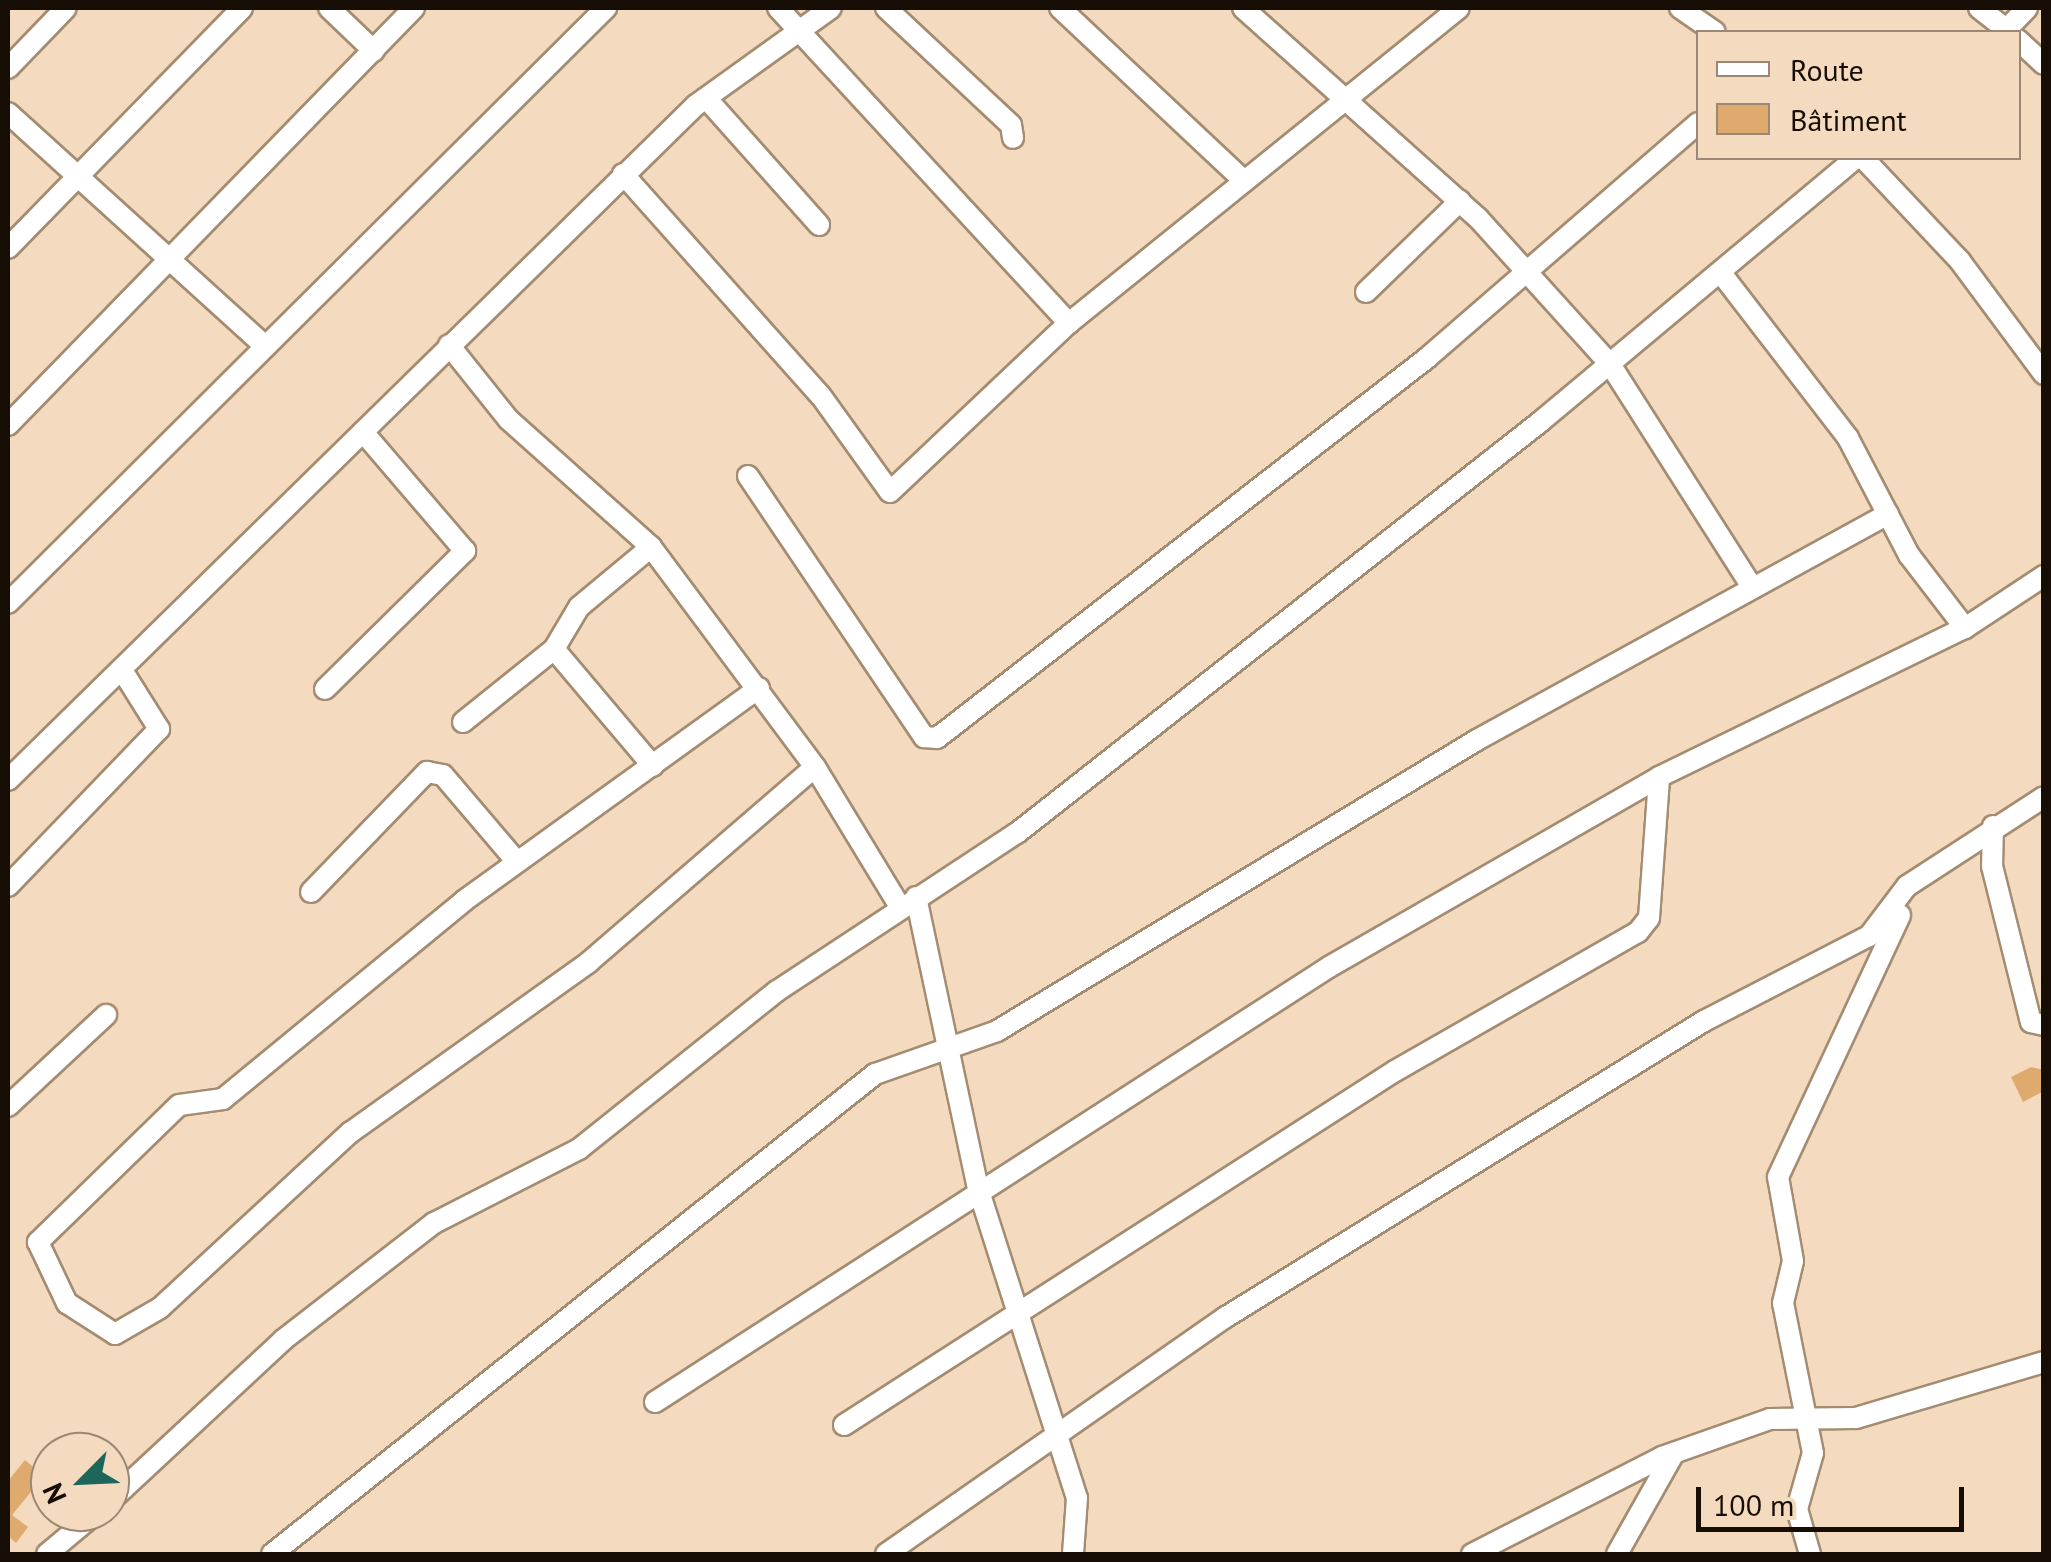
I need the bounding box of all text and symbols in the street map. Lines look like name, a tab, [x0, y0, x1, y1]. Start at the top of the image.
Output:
legend	[1696, 30, 2021, 160]
text: Route	[1790, 50, 1864, 89]
text: Bâtiment	[1790, 100, 1907, 139]
north arrow	[30, 1432, 130, 1532]
scale bar	[1701, 1467, 1968, 1529]
text: N	[33, 1478, 75, 1510]
text: 100 m	[1713, 1485, 1794, 1524]

